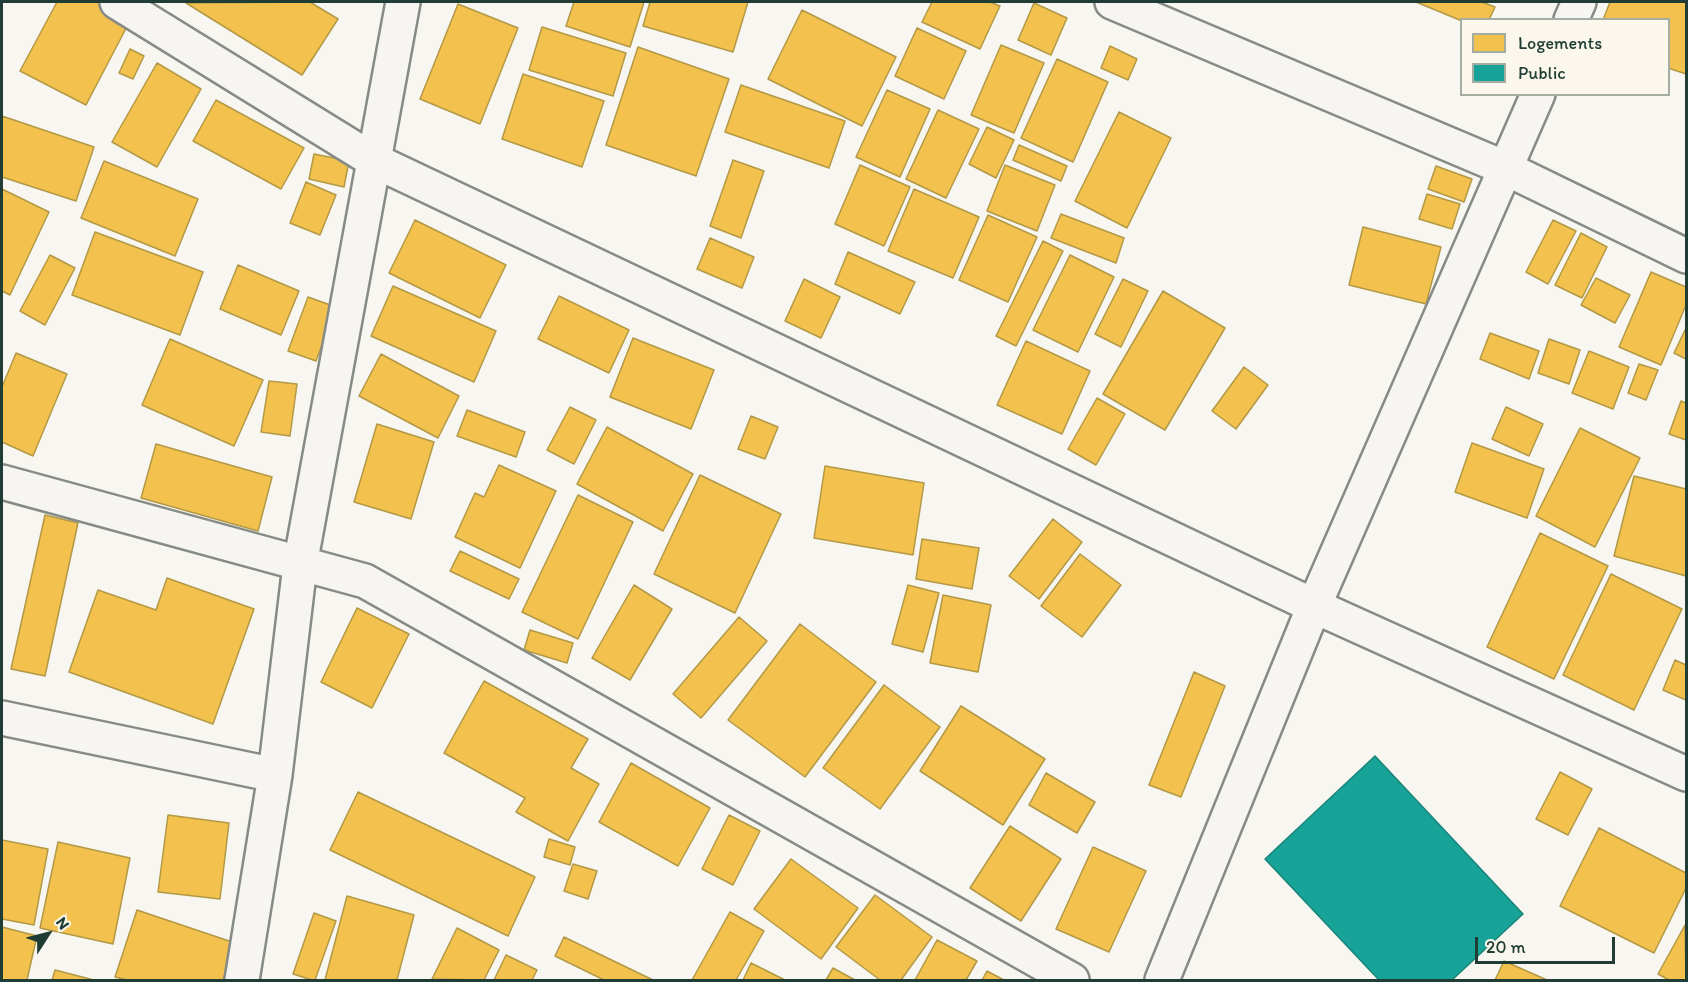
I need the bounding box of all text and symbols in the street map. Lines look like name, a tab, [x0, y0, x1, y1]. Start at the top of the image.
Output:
legend	[1460, 18, 1670, 96]
text: Logements	[1518, 32, 1602, 54]
text: Public	[1518, 62, 1566, 84]
north arrow	[18, 904, 78, 964]
text: N	[52, 913, 74, 933]
scale bar	[1478, 925, 1618, 963]
text: 20 m	[1486, 936, 1526, 958]

